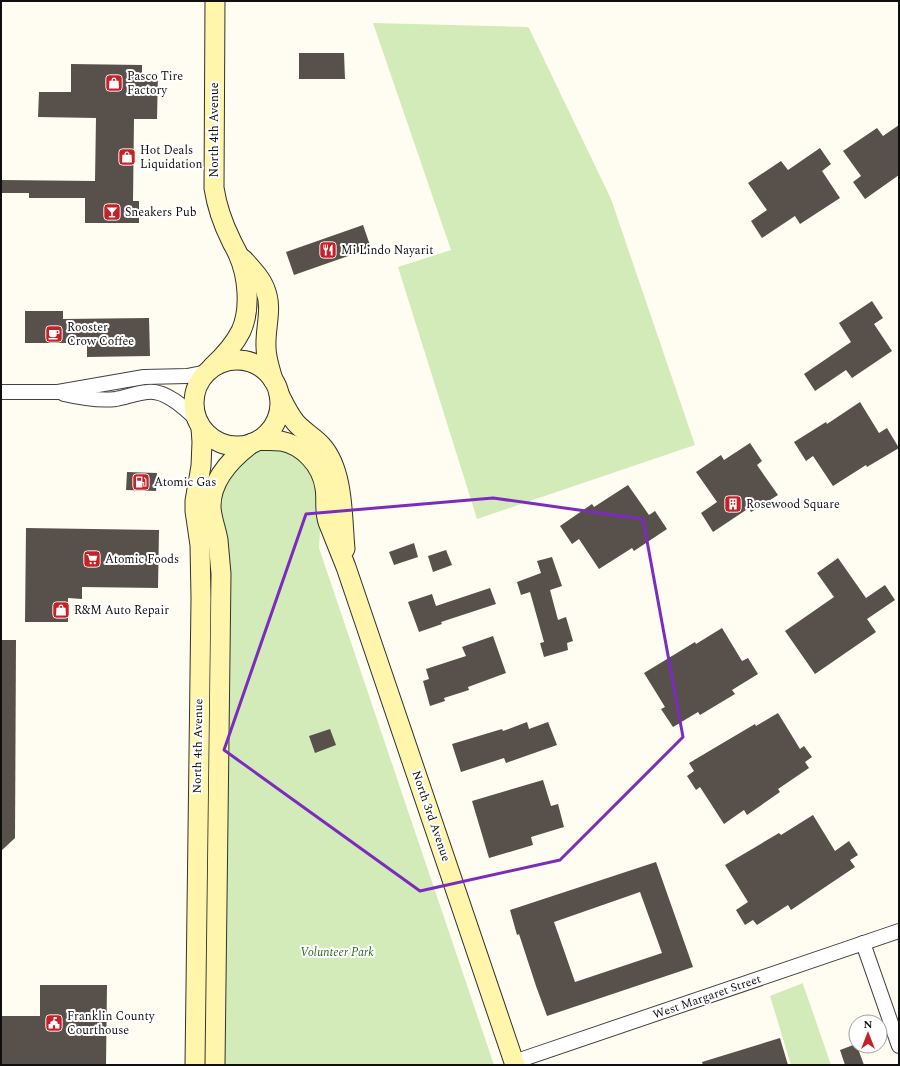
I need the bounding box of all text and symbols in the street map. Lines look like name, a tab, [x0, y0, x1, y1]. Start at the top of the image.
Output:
place label: Pasco Tire Factory	[127, 67, 183, 100]
shop icon: Pasco Tire Factory	[104, 73, 124, 93]
street label: North 4th Avenue	[205, 82, 224, 177]
place label: Hot Deals Liquidation	[140, 141, 203, 174]
shop icon: Hot Deals Liquidation	[117, 147, 137, 167]
bar icon: Sneakers Pub	[102, 202, 122, 222]
place label: Sneakers Pub	[125, 203, 197, 222]
restaurant icon: Mi Lindo Nayarit	[318, 240, 338, 260]
place label: Mi Lindo Nayarit	[341, 241, 433, 260]
place label: Rooster Crow Coffee	[67, 318, 134, 351]
cafe icon: Rooster Crow Coffee	[44, 324, 64, 344]
fuel station icon: Atomic Gas	[131, 472, 151, 492]
place label: Atomic Gas	[154, 473, 216, 492]
building icon: Rosewood Square	[723, 494, 743, 514]
place label: Rosewood Square	[746, 495, 840, 514]
supermarket icon: Atomic Foods	[82, 549, 102, 569]
place label: Atomic Foods	[105, 550, 179, 569]
shop icon: R&M Auto Repair	[51, 600, 71, 620]
place label: R&M Auto Repair	[74, 601, 169, 620]
street label: North 4th Avenue	[188, 698, 208, 794]
street label: North 3rd Avenue	[407, 768, 456, 864]
park label: Volunteer Park	[300, 943, 374, 962]
street label: West Margaret Street	[650, 970, 764, 1024]
place label: Franklin County Courthouse	[67, 1007, 156, 1040]
public building icon: Franklin County Courthouse	[44, 1013, 64, 1033]
north arrow	[848, 1014, 888, 1054]
text: N	[864, 1016, 873, 1033]

